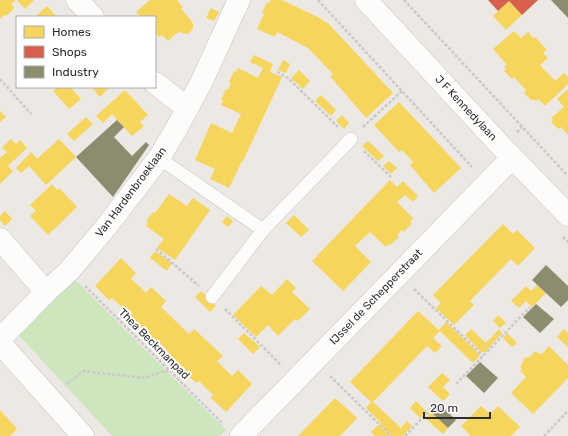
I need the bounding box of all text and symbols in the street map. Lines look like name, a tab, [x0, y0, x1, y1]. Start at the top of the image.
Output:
legend	[16, 16, 156, 88]
text: Homes	[52, 25, 91, 39]
text: Shops	[52, 45, 87, 59]
text: Industry	[52, 65, 99, 79]
street label: J F Kennedylaan	[432, 73, 500, 143]
street label: Van Hardenbroeklaan	[93, 144, 169, 240]
street label: IJssel de Schepperstraat	[327, 246, 426, 347]
street label: Thea Beckmanpad	[116, 306, 192, 382]
scale bar	[424, 394, 490, 420]
text: 20 m	[430, 401, 458, 415]

